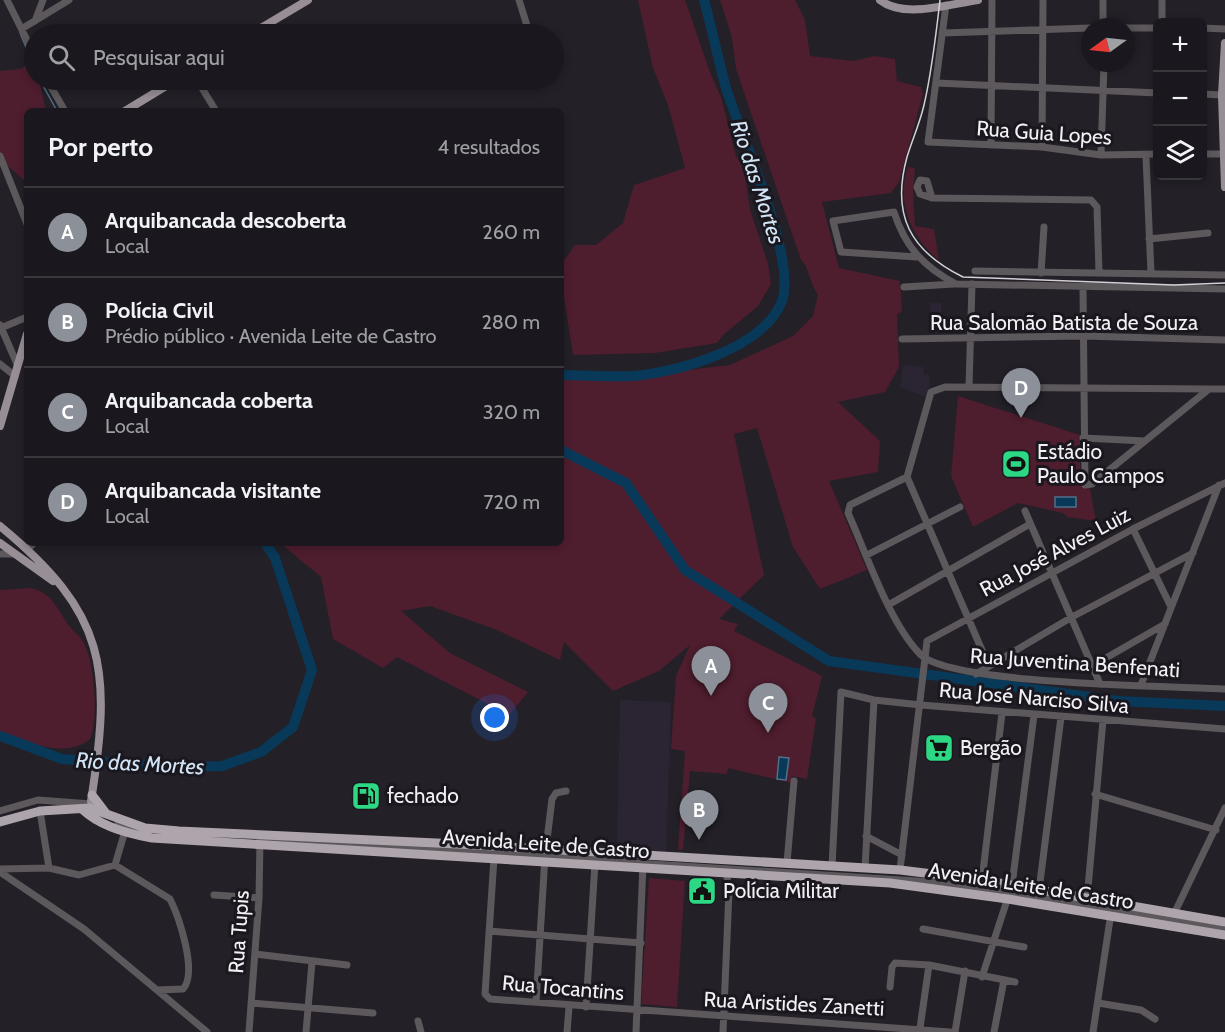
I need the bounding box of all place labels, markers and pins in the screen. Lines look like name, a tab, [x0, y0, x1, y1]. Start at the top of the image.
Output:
pin: D	[1002, 368, 1040, 418]
place label: Estádio Paulo Campos	[1037, 439, 1165, 488]
sports icon: Estádio Paulo Campos	[1000, 448, 1032, 480]
pin: A	[692, 646, 730, 696]
pin: C	[748, 684, 788, 733]
supermarket icon: Bergão	[923, 732, 955, 764]
place label: Bergão	[960, 735, 1022, 760]
fuel station icon: fechado	[350, 780, 382, 812]
place label: fechado	[387, 783, 459, 808]
pin: B	[680, 790, 718, 840]
public building icon: Polícia Militar	[686, 875, 718, 907]
place label: Polícia Militar	[723, 878, 839, 903]

